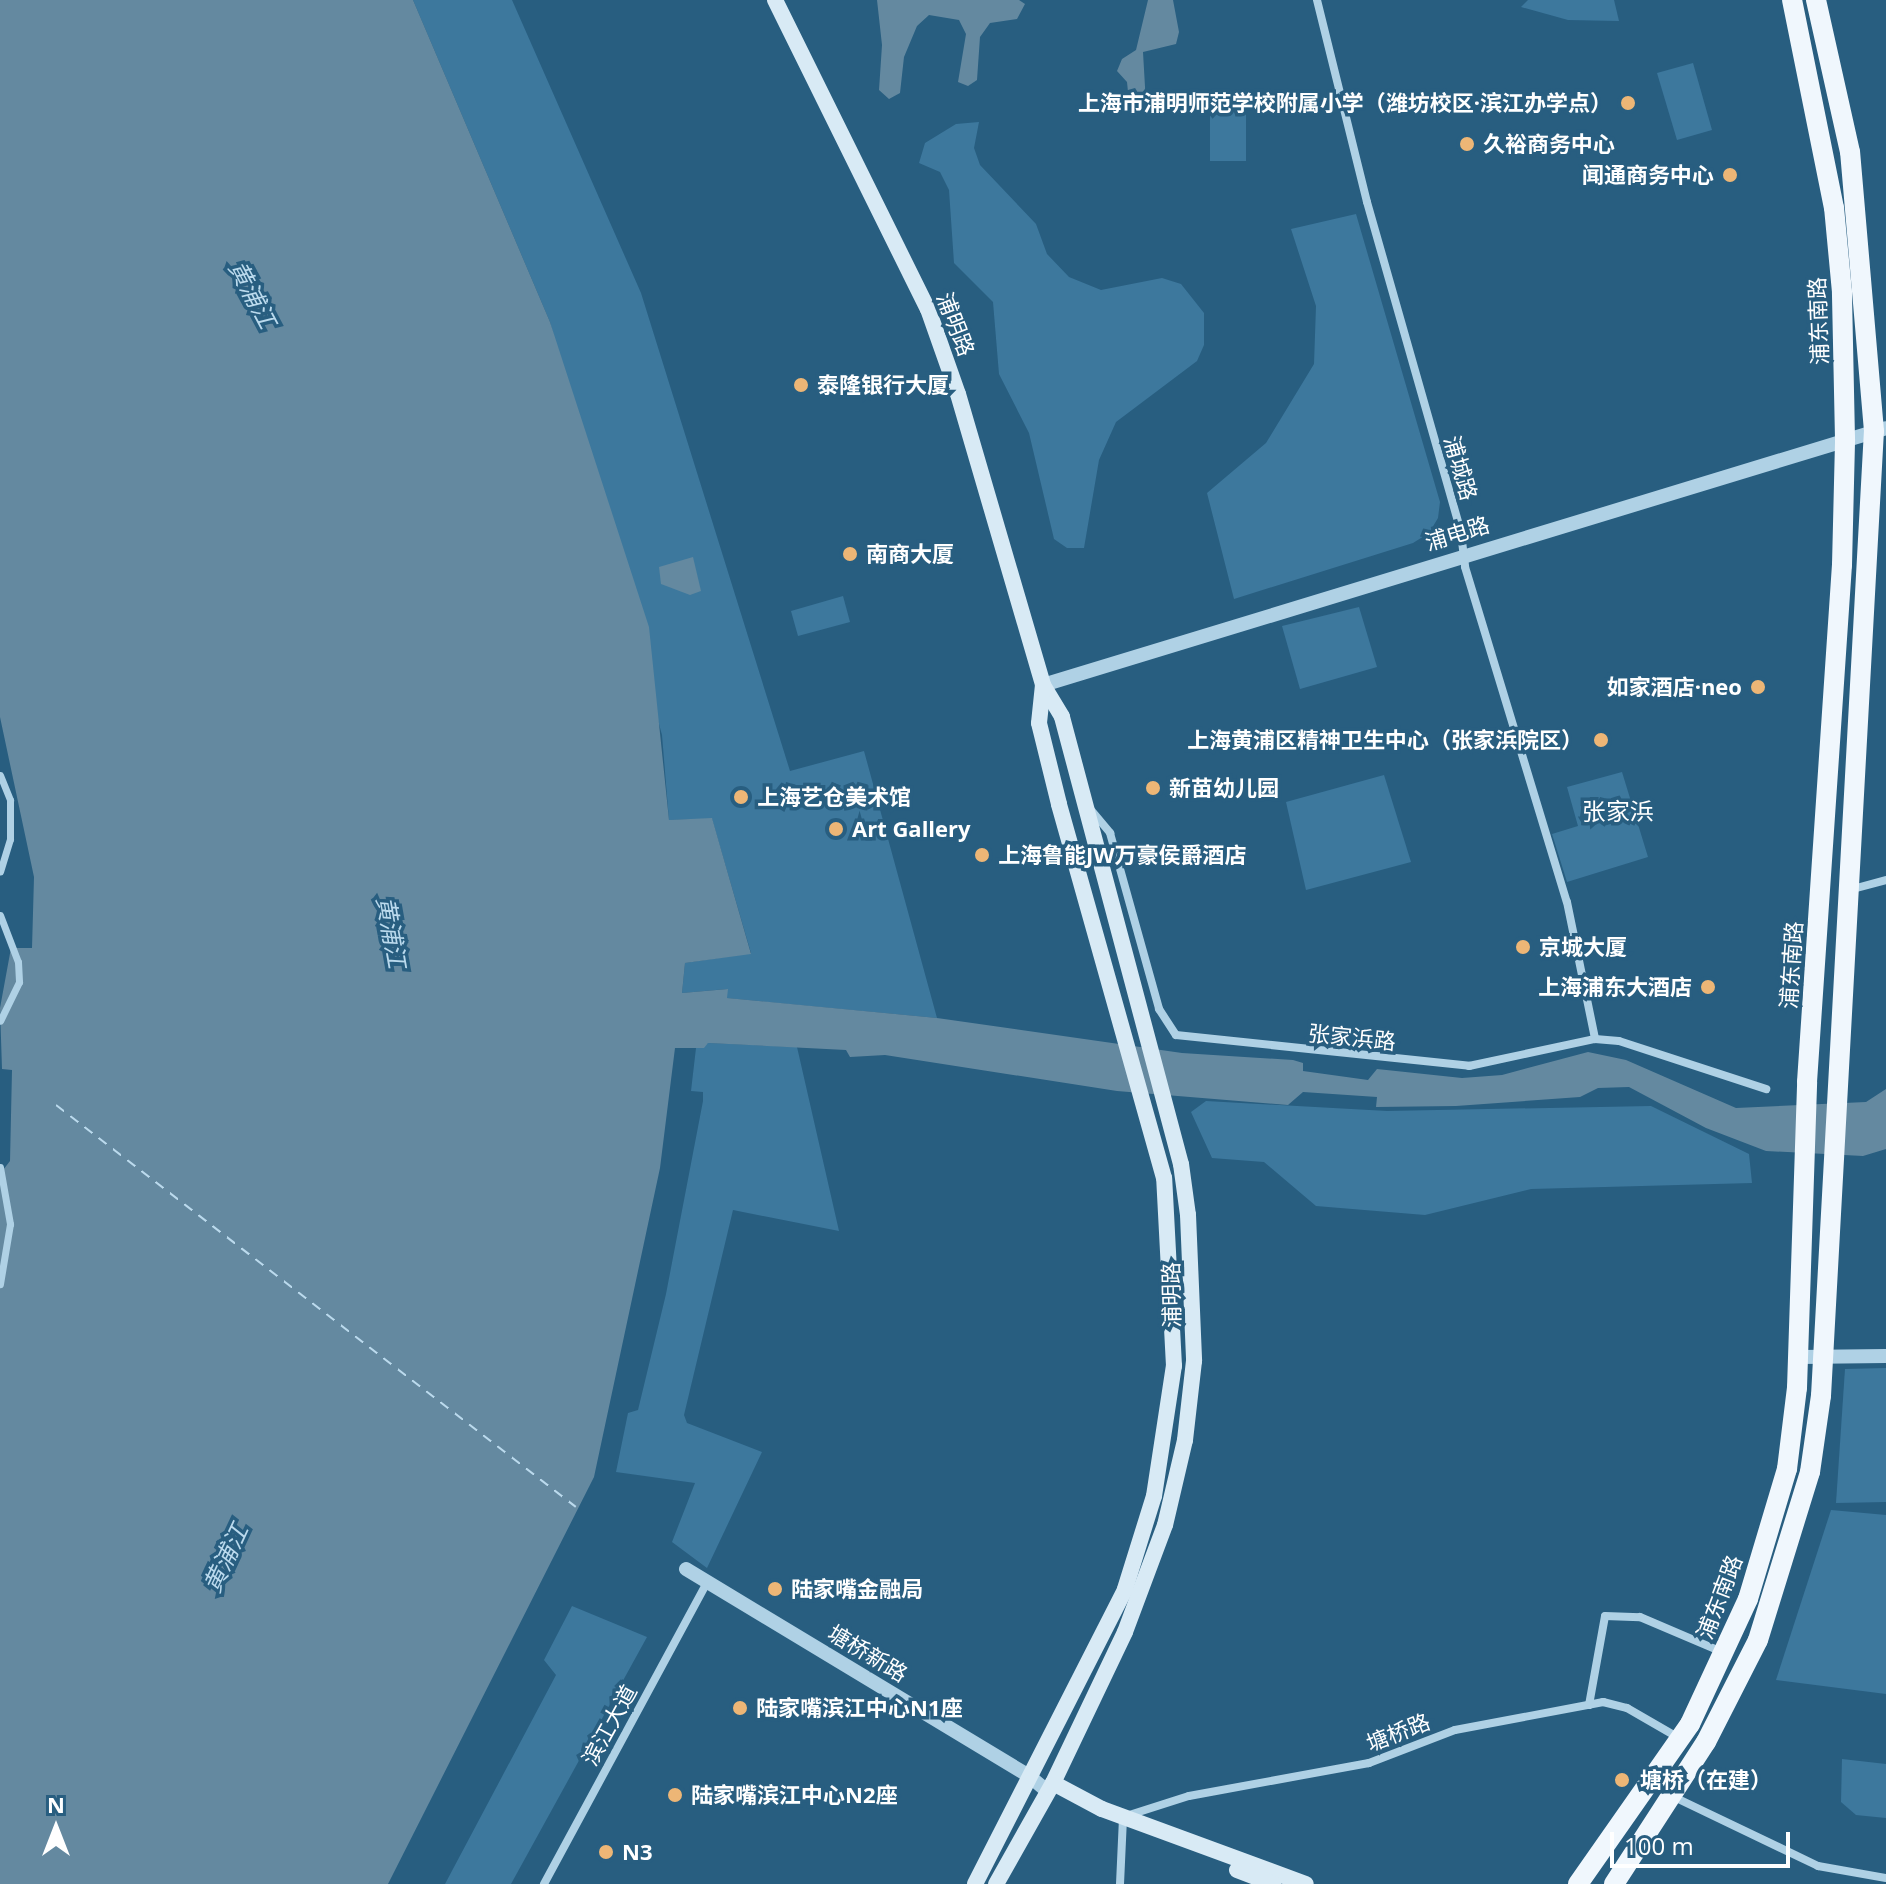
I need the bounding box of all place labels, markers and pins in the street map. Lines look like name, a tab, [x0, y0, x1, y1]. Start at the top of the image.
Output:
place label: 上海市浦明师范学校附属小学（潍坊校区·滨江办学点）	[1078, 90, 1612, 116]
marker: 上海市浦明师范学校附属小学（潍坊校区·滨江办学点）	[1619, 94, 1637, 112]
place label: 久裕商务中心	[1483, 131, 1615, 157]
marker: 久裕商务中心	[1458, 135, 1476, 153]
place label: 闻通商务中心	[1582, 162, 1714, 188]
marker: 闻通商务中心	[1721, 166, 1739, 184]
place label: 泰隆银行大厦	[817, 372, 949, 398]
marker: 泰隆银行大厦	[792, 376, 810, 394]
place label: 南商大厦	[866, 541, 954, 567]
marker: 南商大厦	[841, 545, 859, 563]
place label: 如家酒店·neo	[1607, 674, 1742, 700]
marker: 如家酒店·neo	[1749, 678, 1767, 696]
place label: 上海黄浦区精神卫生中心（张家浜院区）	[1187, 727, 1583, 753]
marker: 上海黄浦区精神卫生中心（张家浜院区）	[1590, 729, 1612, 751]
place label: 新苗幼儿园	[1169, 775, 1279, 801]
marker: 新苗幼儿园	[1144, 779, 1162, 797]
place label: 上海艺仓美术馆	[757, 784, 911, 810]
marker: 上海艺仓美术馆	[732, 788, 750, 806]
place label: Art Gallery	[852, 816, 971, 842]
marker: Art Gallery	[827, 820, 845, 838]
place label: 上海鲁能JW万豪侯爵酒店	[998, 842, 1247, 868]
marker: 上海鲁能JW万豪侯爵酒店	[973, 846, 991, 864]
place label: 京城大厦	[1539, 934, 1627, 960]
marker: 京城大厦	[1514, 938, 1532, 956]
place label: 上海浦东大酒店	[1538, 974, 1692, 1000]
marker: 上海浦东大酒店	[1699, 978, 1717, 996]
place label: 陆家嘴金融局	[791, 1576, 923, 1602]
marker: 陆家嘴金融局	[766, 1580, 784, 1598]
place label: 陆家嘴滨江中心N1座	[756, 1695, 962, 1721]
marker: 陆家嘴滨江中心N1座	[731, 1699, 749, 1717]
place label: 塘桥（在建）	[1640, 1767, 1772, 1793]
marker: 塘桥（在建）	[1611, 1769, 1633, 1791]
place label: 陆家嘴滨江中心N2座	[691, 1782, 897, 1808]
marker: 陆家嘴滨江中心N2座	[666, 1786, 684, 1804]
place label: N3	[622, 1839, 652, 1865]
marker: N3	[597, 1843, 615, 1861]

